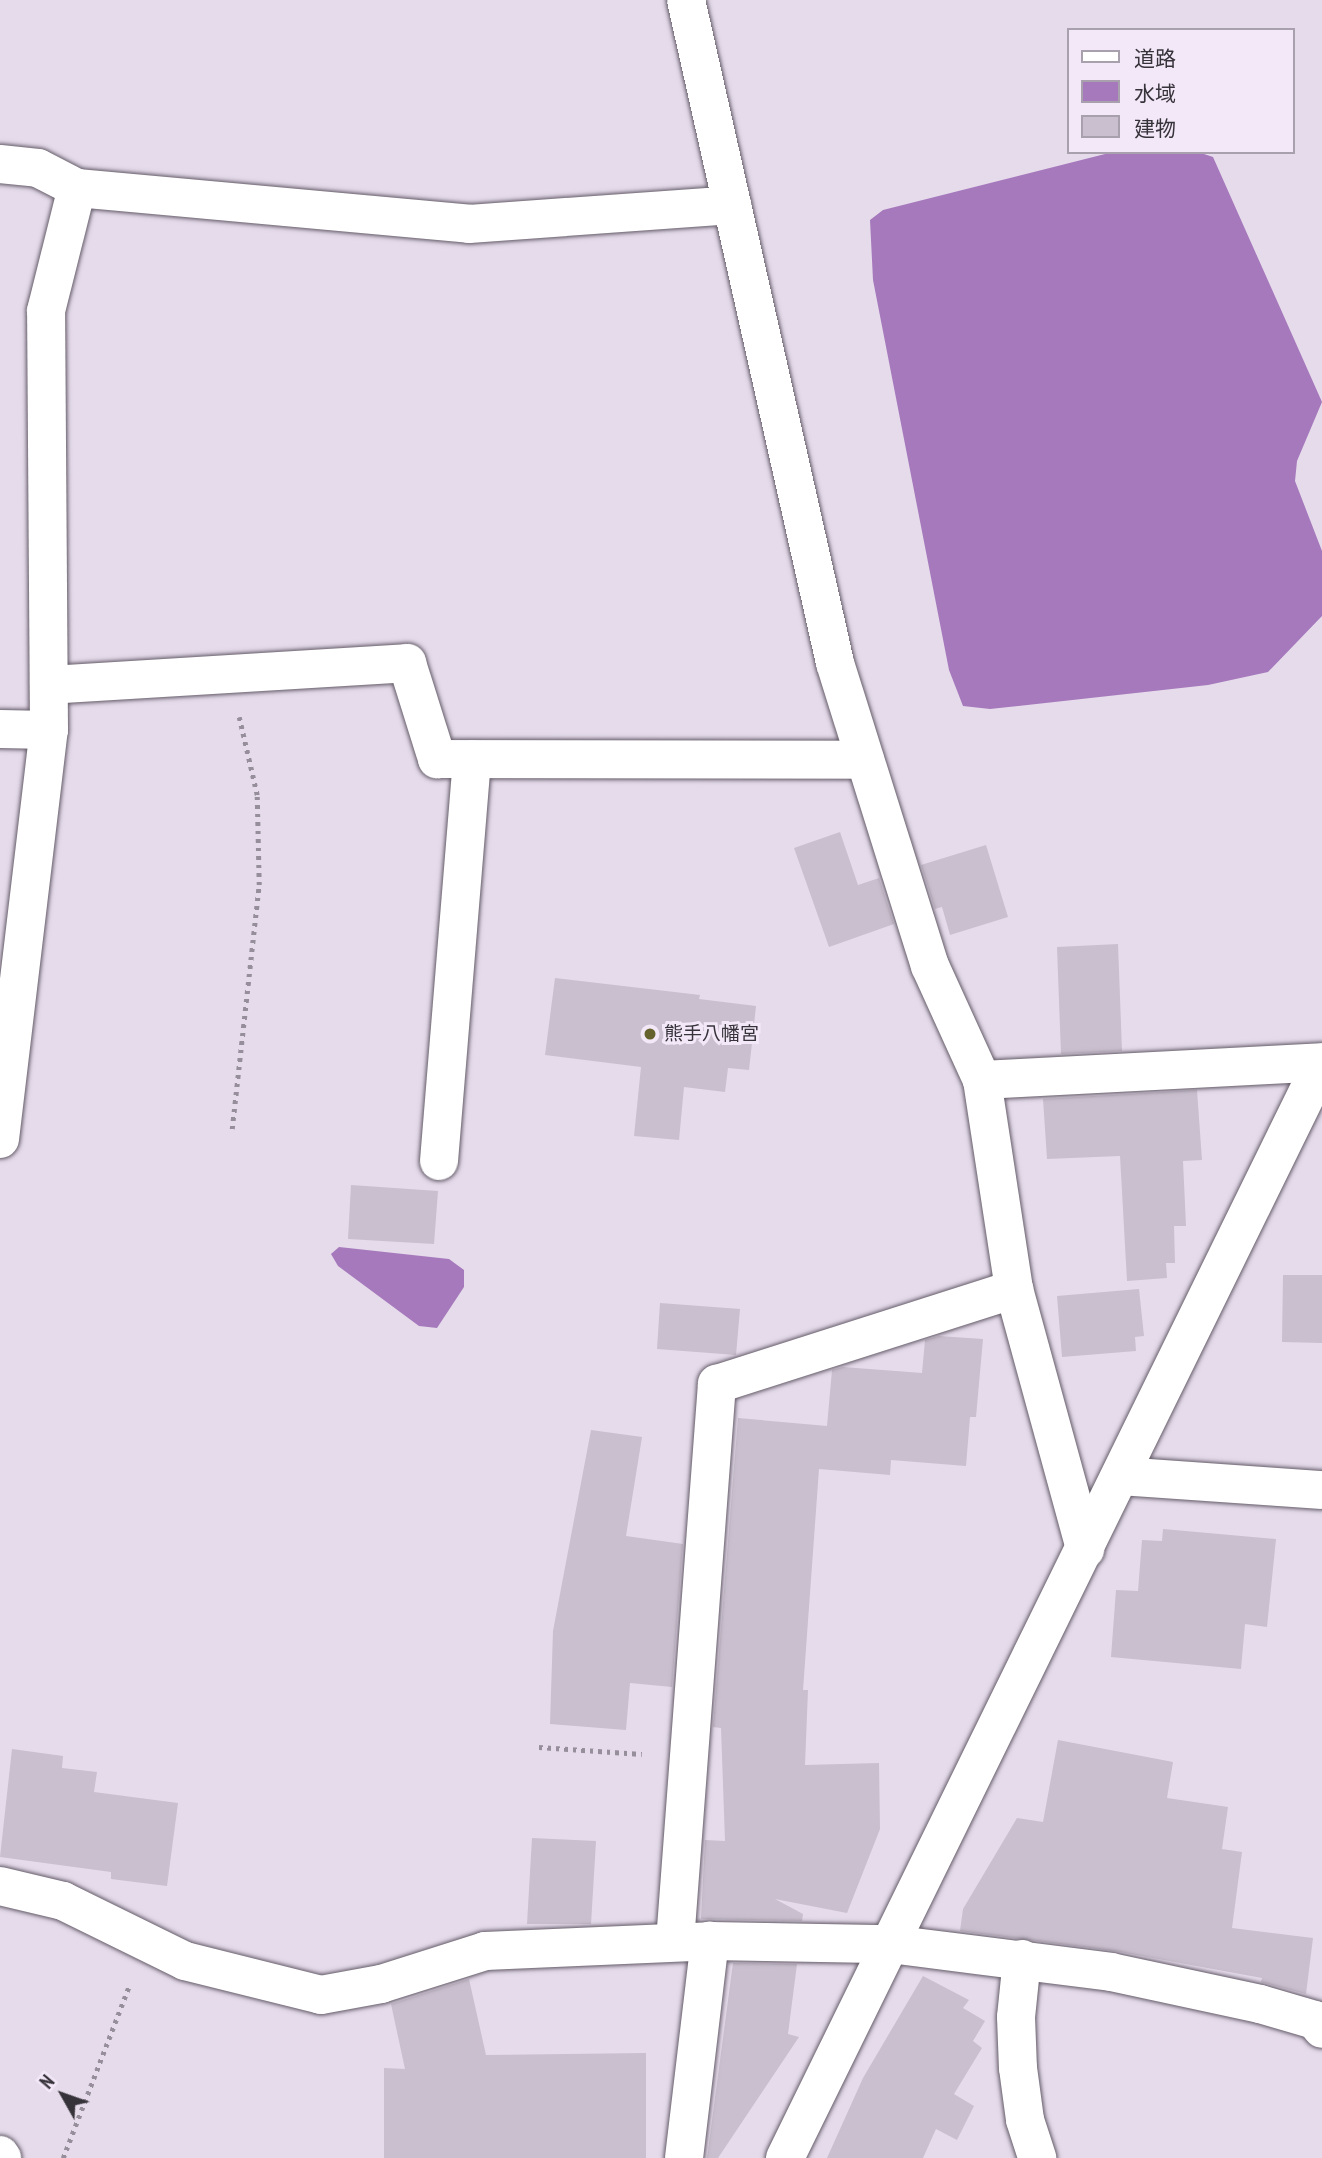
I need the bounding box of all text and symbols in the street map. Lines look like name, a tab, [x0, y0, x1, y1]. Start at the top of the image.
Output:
legend	[1066, 28, 1294, 154]
text: 道路	[1134, 45, 1176, 72]
text: 水域	[1134, 80, 1176, 107]
text: 建物	[1134, 115, 1176, 142]
place label: 熊手八幡宮	[664, 1023, 759, 1045]
marker: 熊手八幡宮	[642, 1026, 658, 1042]
north arrow	[28, 2060, 98, 2130]
text: N	[34, 2070, 59, 2093]

